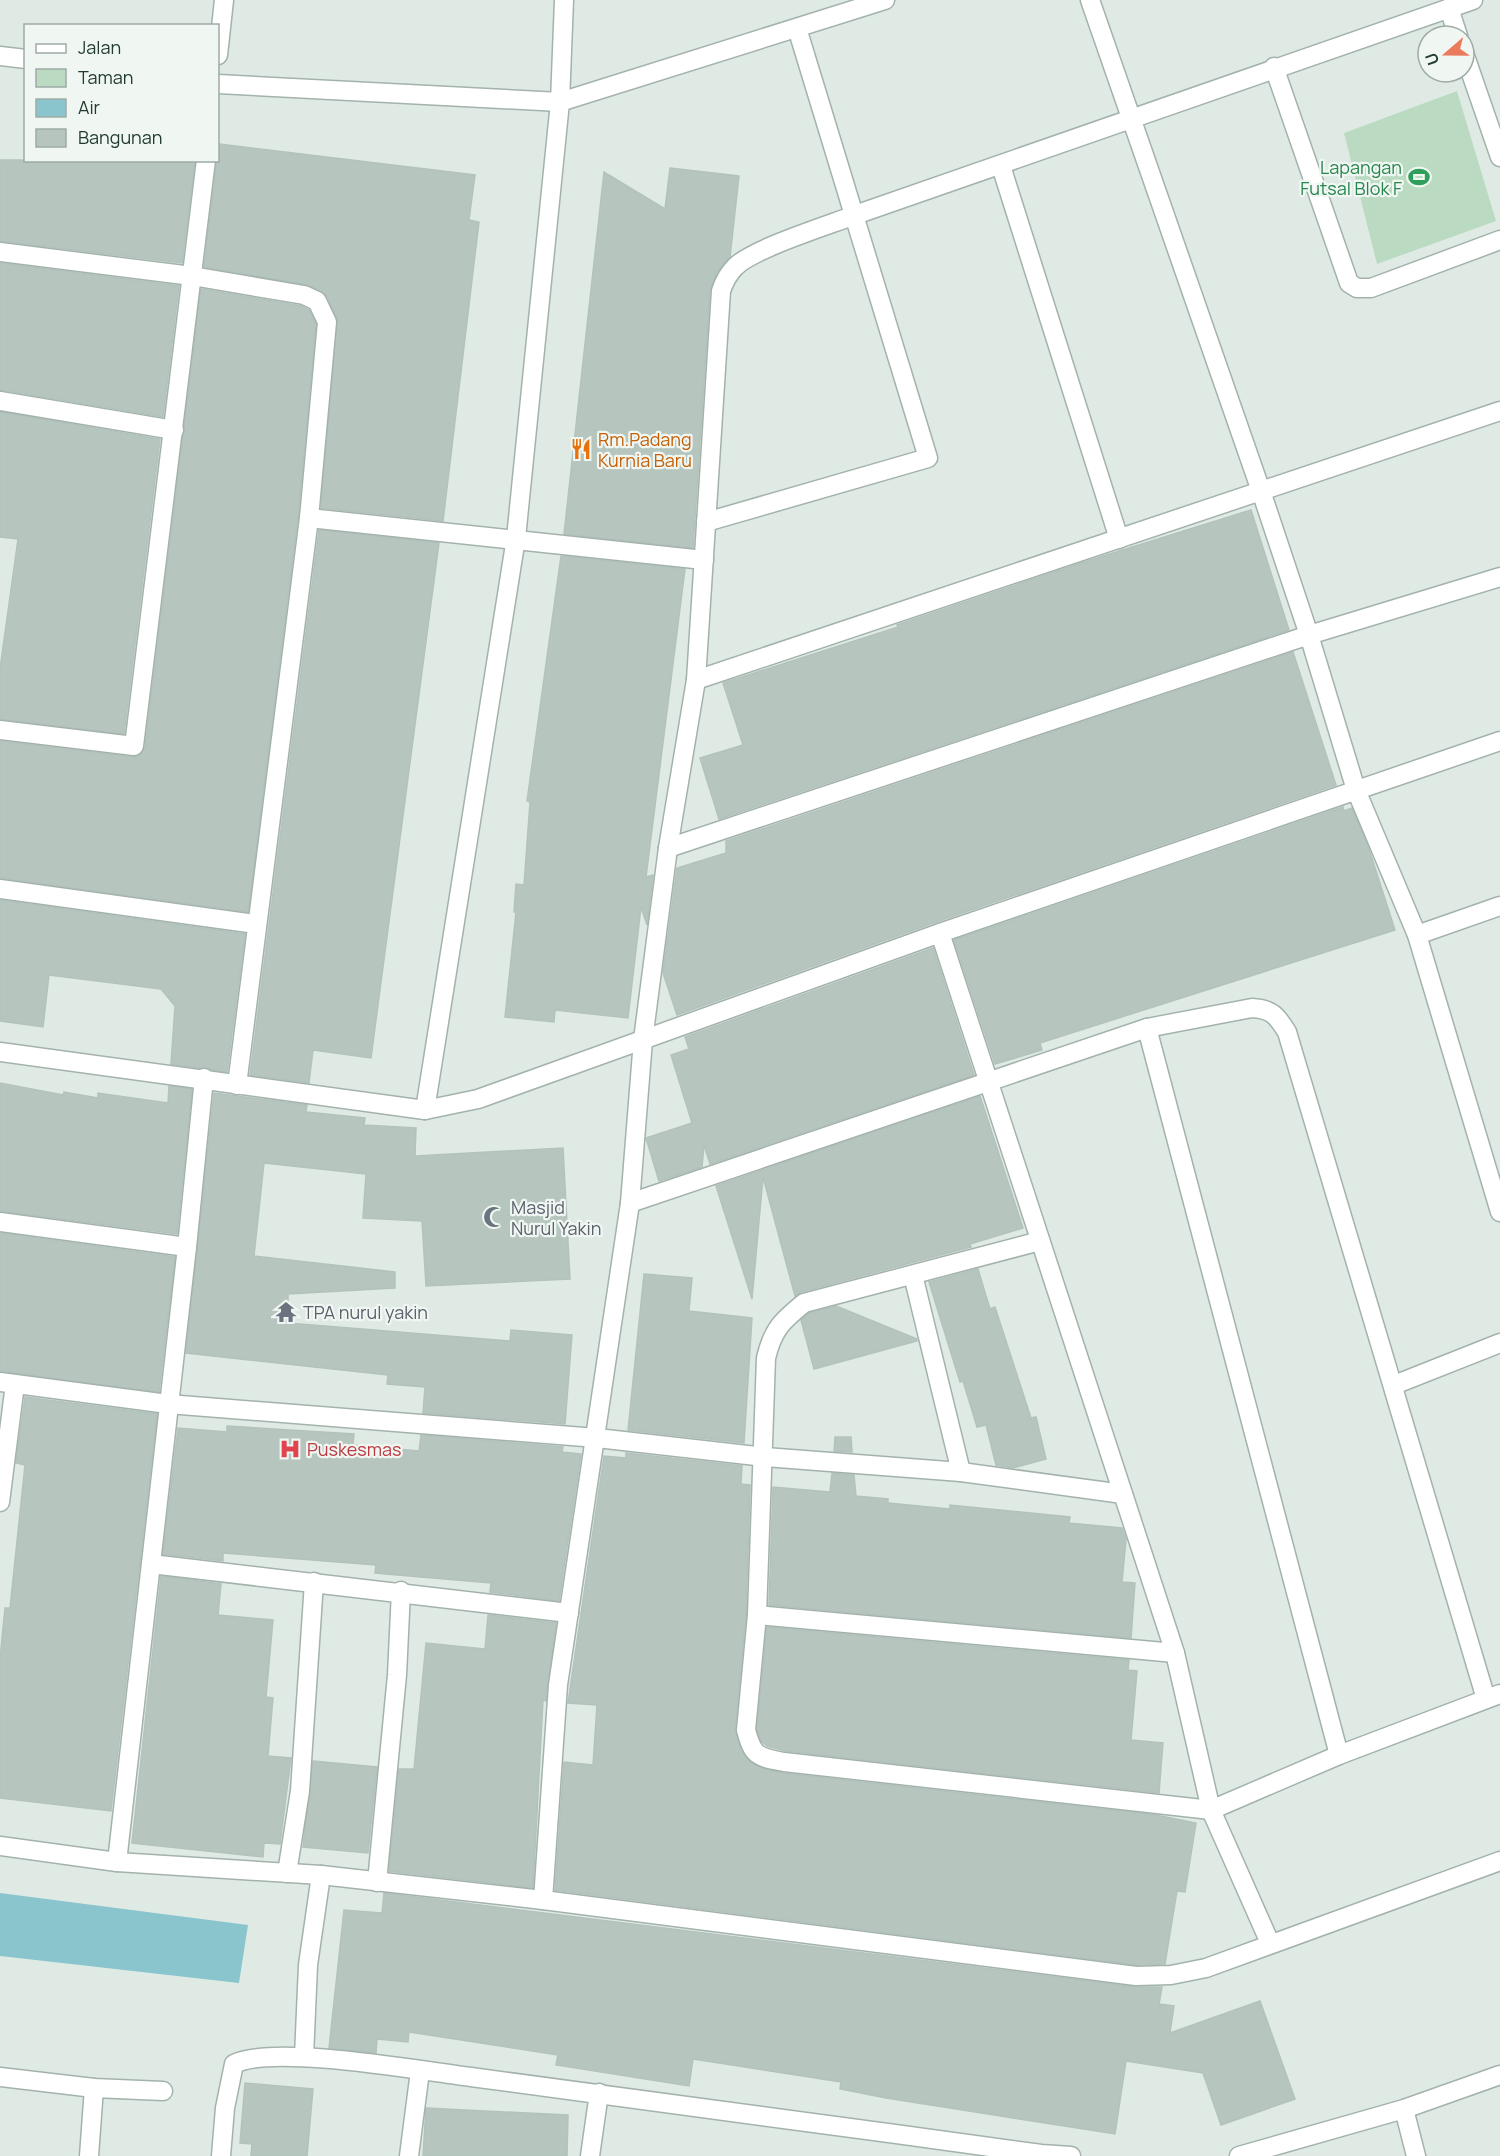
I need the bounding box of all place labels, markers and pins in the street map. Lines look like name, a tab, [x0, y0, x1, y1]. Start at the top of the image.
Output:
place label: Lapangan Futsal Blok F	[1300, 155, 1402, 200]
sports icon: Lapangan Futsal Blok F	[1407, 165, 1431, 189]
place label: Rm.Padang Kurnia Baru	[598, 427, 692, 472]
restaurant icon: Rm.Padang Kurnia Baru	[569, 437, 593, 461]
place label: Masjid Nurul Yakin	[511, 1195, 601, 1240]
mosque icon: Masjid Nurul Yakin	[482, 1205, 506, 1229]
temple icon: TPA nurul yakin	[274, 1300, 298, 1324]
place label: TPA nurul yakin	[303, 1300, 428, 1324]
hospital icon: Puskesmas	[278, 1437, 302, 1461]
place label: Puskesmas	[307, 1437, 401, 1461]

